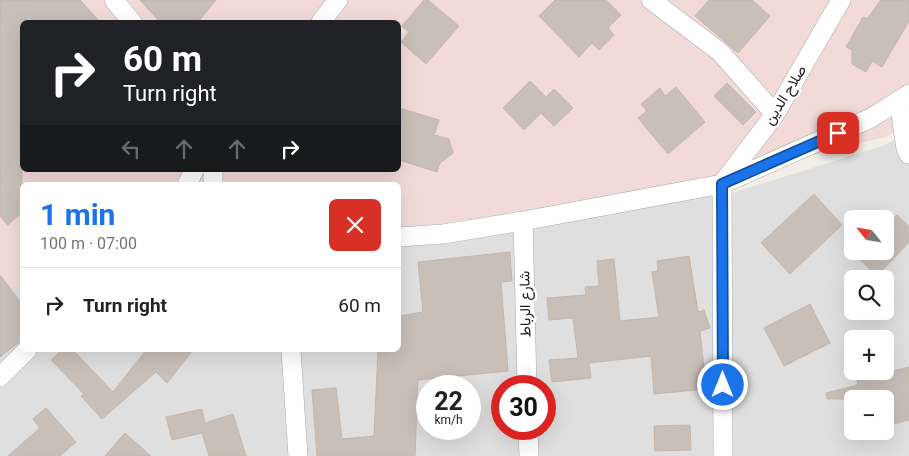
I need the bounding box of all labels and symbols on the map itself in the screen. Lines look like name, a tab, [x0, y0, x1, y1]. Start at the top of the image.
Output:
street label: صلاح الدين	[760, 62, 812, 129]
pin	[817, 112, 859, 154]
north arrow	[844, 210, 894, 260]
street label: شارع الرباط	[515, 270, 537, 337]
position arrow	[696, 358, 748, 410]
speed limit sign: 30	[491, 375, 556, 440]

